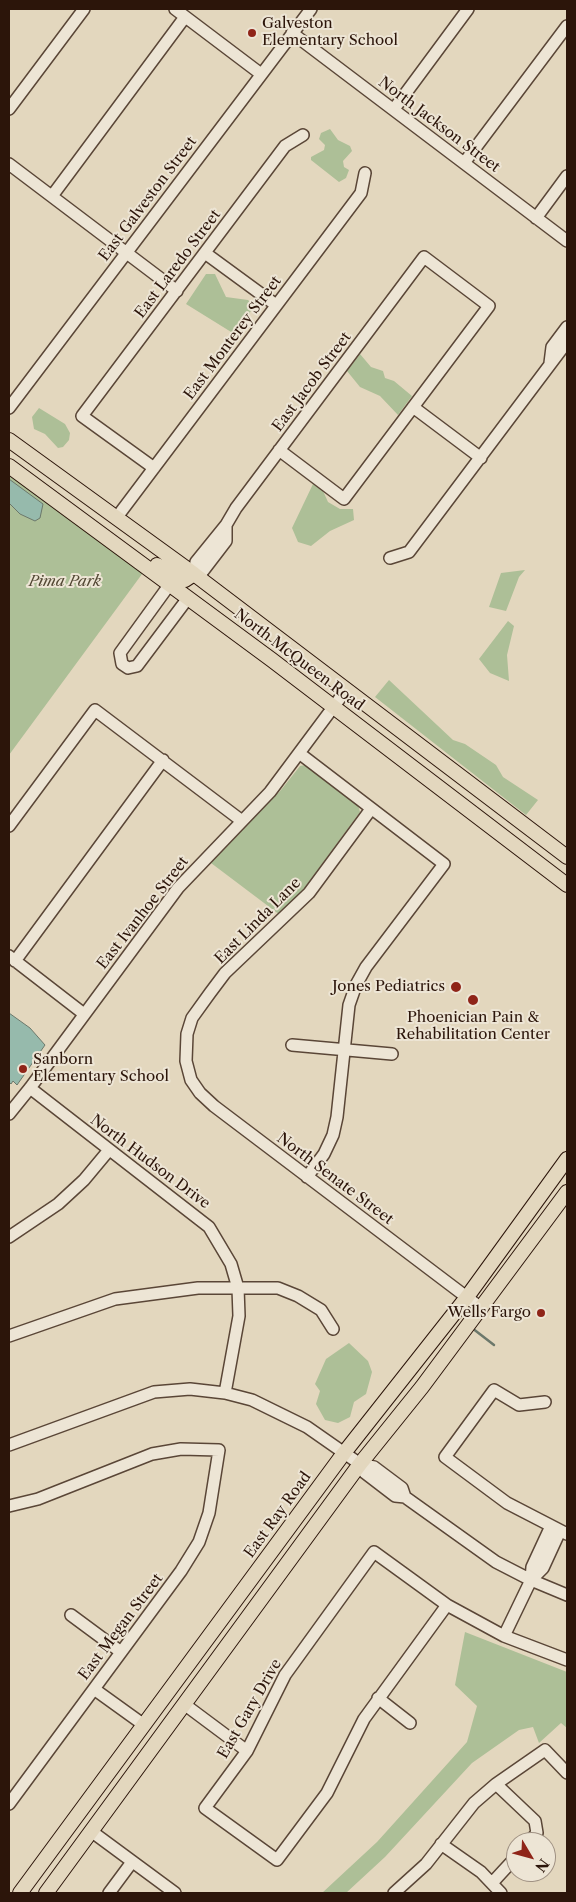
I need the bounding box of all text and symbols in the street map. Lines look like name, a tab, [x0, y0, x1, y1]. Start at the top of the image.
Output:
place label: Galveston Elementary School	[262, 15, 398, 50]
marker: Galveston Elementary School	[246, 27, 258, 39]
street label: North Jackson Street	[375, 73, 503, 177]
street label: East Galveston Street	[95, 133, 201, 265]
street label: East Laredo Street	[131, 206, 225, 322]
street label: East Monterey Street	[181, 273, 285, 403]
street label: East Jacob Street	[269, 329, 355, 435]
park label: Pima Park	[29, 573, 101, 591]
street label: North McQueen Road	[231, 605, 367, 715]
street label: East Ivanhoe Street	[94, 853, 192, 973]
street label: East Linda Lane	[211, 874, 305, 968]
place label: Jones Pediatrics	[332, 978, 445, 996]
marker: Jones Pediatrics	[449, 980, 463, 994]
marker: Phoenician Pain & Rehabilitation Center	[466, 993, 480, 1007]
place label: Phoenician Pain & Rehabilitation Center	[396, 1009, 550, 1044]
place label: Sanborn Elementary School	[33, 1051, 169, 1086]
marker: Sanborn Elementary School	[17, 1063, 29, 1075]
street label: North Hudson Drive	[87, 1111, 213, 1213]
street label: North Senate Street	[273, 1129, 397, 1229]
place label: Wells Fargo	[448, 1304, 531, 1322]
marker: Wells Fargo	[535, 1307, 547, 1319]
street label: East Ray Road	[241, 1468, 315, 1562]
street label: East Megan Street	[75, 1570, 167, 1684]
street label: East Gary Drive	[214, 1656, 286, 1762]
north arrow	[506, 1832, 556, 1882]
text: N	[531, 1855, 553, 1876]

